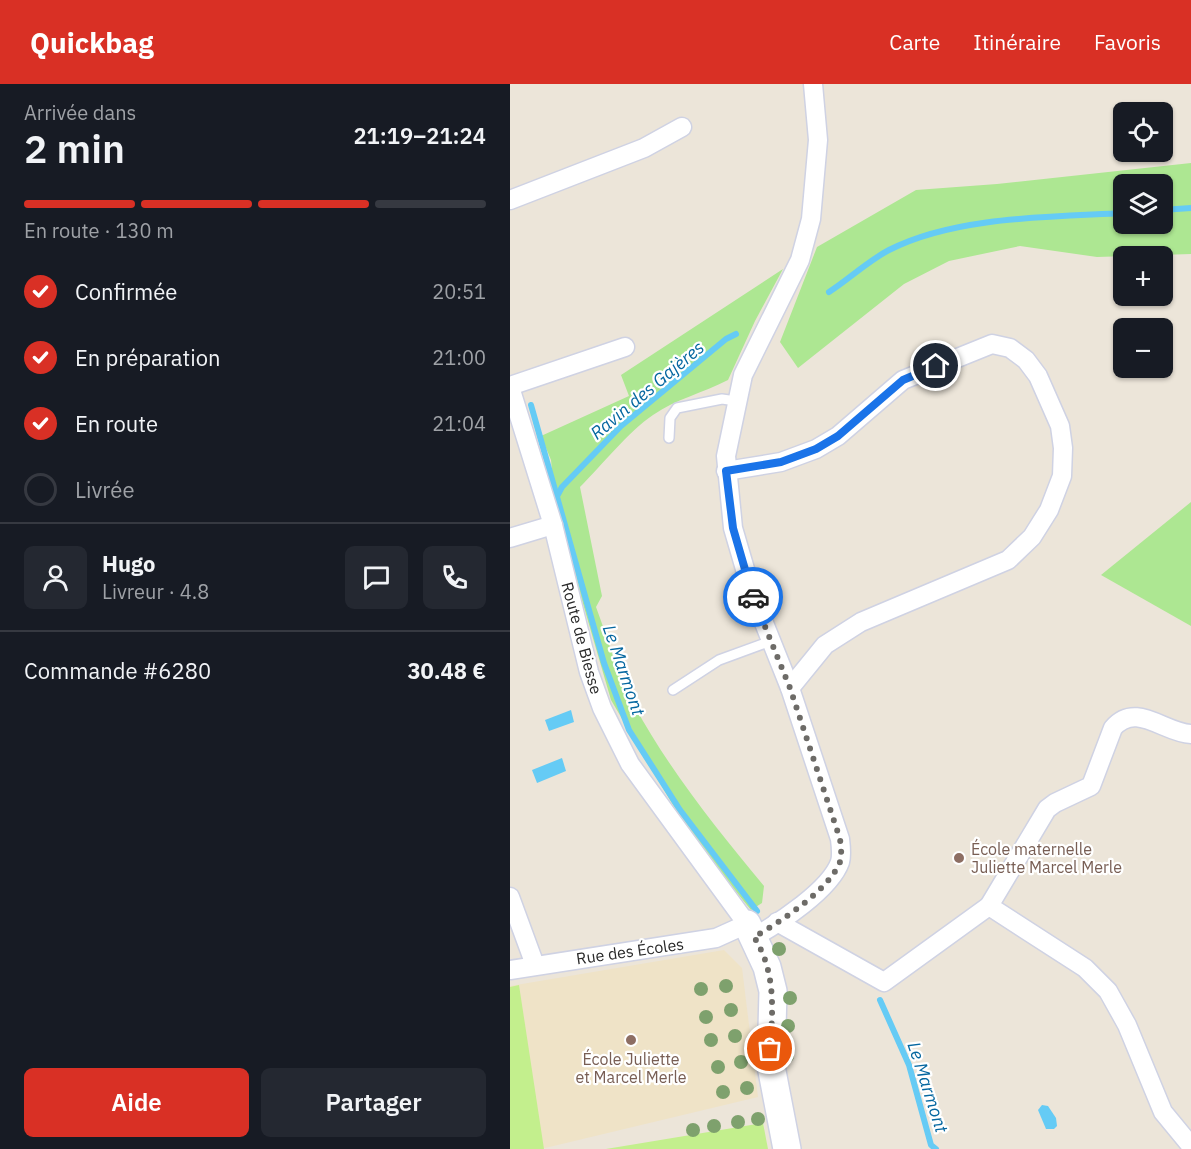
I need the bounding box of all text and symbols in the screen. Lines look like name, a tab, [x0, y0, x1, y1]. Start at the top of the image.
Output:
text: Quickbag	[30, 24, 154, 61]
text: Carte	[889, 28, 940, 56]
text: Itinéraire	[973, 28, 1061, 56]
text: Favoris	[1094, 28, 1161, 56]
text: Arrivée dans	[24, 99, 136, 126]
map controls	[1113, 102, 1173, 378]
button: locate	[1113, 102, 1173, 162]
text: 21:19–21:24	[353, 121, 486, 150]
text: 2 min	[24, 123, 125, 174]
button: layers	[1113, 174, 1173, 234]
text: En route · 130 m	[24, 217, 174, 244]
button: +	[1113, 246, 1173, 306]
icon: check	[24, 275, 57, 308]
text: Confirmée	[75, 277, 177, 306]
text: 20:51	[432, 278, 486, 305]
button: −	[1113, 318, 1173, 378]
water label: Ravin des Gajères	[585, 336, 709, 444]
pin	[910, 340, 961, 391]
icon: check	[24, 341, 57, 374]
text: En préparation	[75, 343, 221, 372]
text: 21:00	[432, 344, 486, 371]
icon: home	[919, 349, 952, 382]
icon: check	[24, 407, 57, 440]
text: En route	[75, 409, 158, 438]
text: 21:04	[432, 410, 486, 437]
text: Livrée	[75, 475, 134, 504]
button: person	[24, 546, 87, 609]
button: chat	[345, 546, 408, 609]
button: phone	[423, 546, 486, 609]
text: Hugo	[102, 549, 155, 578]
courier	[723, 567, 783, 627]
text: Livreur · 4.8	[102, 578, 209, 605]
street label: Route de Biesse	[557, 580, 607, 697]
icon: car	[737, 581, 770, 614]
water label: Le Marmont	[598, 622, 651, 719]
text: Commande #6280	[24, 656, 211, 685]
text: 30.48 €	[407, 656, 486, 685]
place label: École maternelle Juliette Marcel Merle	[971, 838, 1122, 877]
marker: École maternelle Juliette Marcel Merle	[952, 851, 966, 865]
street label: Rue des Écoles	[575, 933, 685, 968]
pin	[744, 1023, 795, 1074]
icon: bag	[753, 1032, 786, 1065]
marker: École Juliette et Marcel Merle	[624, 1033, 638, 1047]
water label: Le Marmont	[903, 1039, 954, 1136]
place label: École Juliette et Marcel Merle	[575, 1048, 687, 1087]
button: Aide	[24, 1068, 249, 1137]
button: Partager	[261, 1068, 486, 1137]

